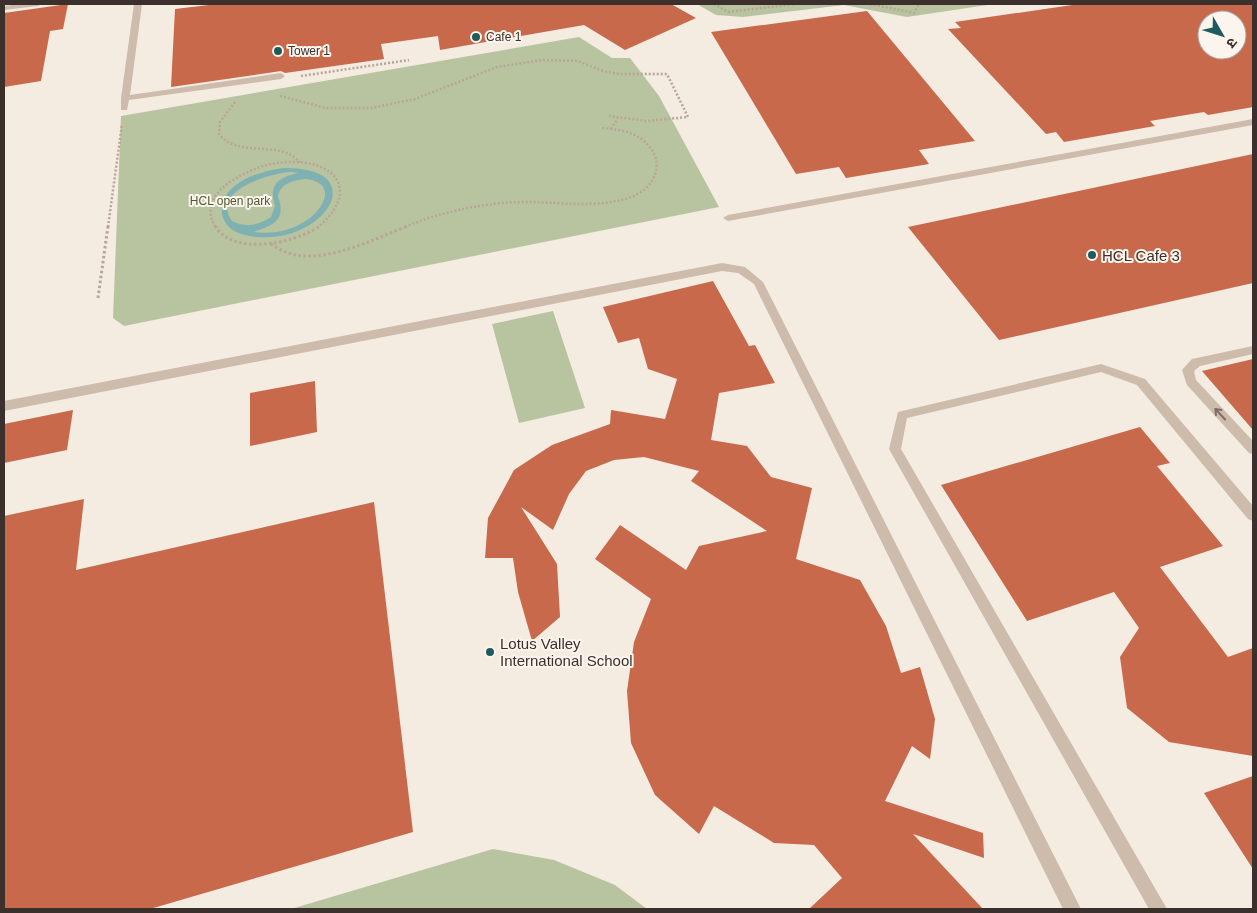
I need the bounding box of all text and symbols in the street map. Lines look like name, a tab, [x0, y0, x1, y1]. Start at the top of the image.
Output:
north arrow	[1197, 10, 1247, 60]
place label: Cafe 1	[486, 30, 522, 44]
marker: Cafe 1	[470, 31, 482, 43]
text: उ	[1223, 35, 1241, 52]
place label: Tower 1	[288, 44, 330, 58]
marker: Tower 1	[272, 45, 284, 57]
park label: HCL open park	[190, 194, 271, 208]
place label: HCL Cafe 3	[1102, 247, 1180, 264]
marker: HCL Cafe 3	[1086, 249, 1098, 261]
one-way arrow	[1214, 407, 1226, 420]
place label: Lotus Valley International School	[500, 635, 633, 669]
marker: Lotus Valley International School	[484, 646, 496, 658]

